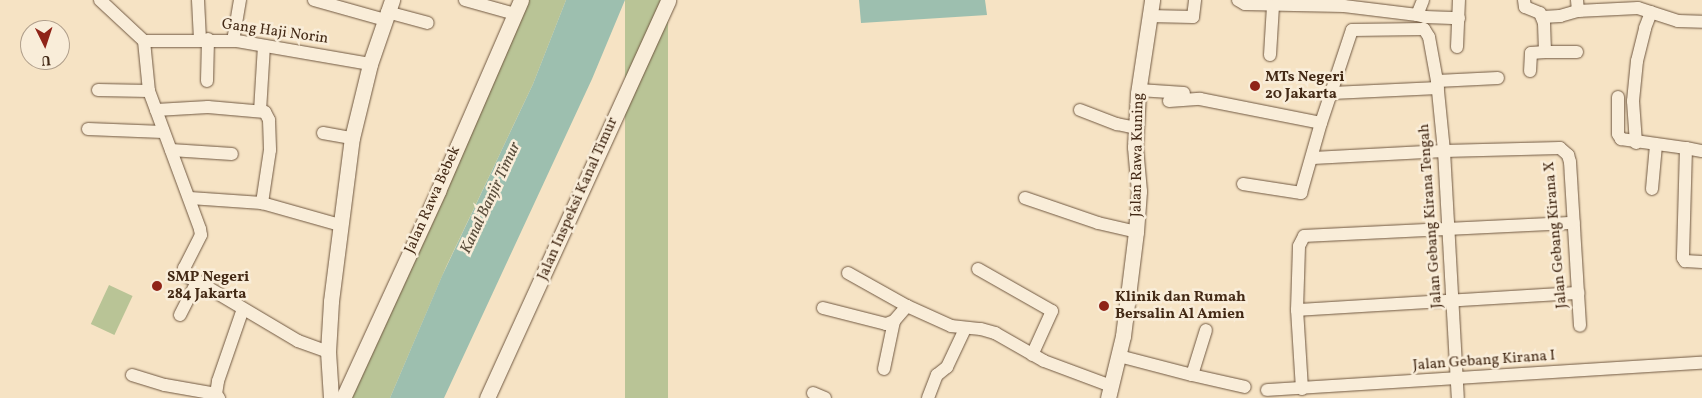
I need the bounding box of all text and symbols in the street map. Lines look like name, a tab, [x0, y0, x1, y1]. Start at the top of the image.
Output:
street label: Gang Haji Norin	[221, 16, 329, 48]
north arrow	[20, 20, 70, 70]
text: U	[41, 50, 51, 69]
place label: MTs Negeri 20 Jakarta	[1265, 68, 1345, 103]
marker: MTs Negeri 20 Jakarta	[1249, 80, 1261, 92]
street label: Jalan Rawa Kuning	[1128, 93, 1148, 217]
street label: Jalan Inspeksi Kanal Timur	[534, 115, 622, 283]
street label: Jalan Gebang Kirana Tengah	[1416, 123, 1446, 309]
water label: Kanal Banjir Timur	[457, 139, 525, 257]
street label: Jalan Rawa Bebek	[401, 144, 465, 256]
street label: Jalan Gebang Kirana X	[1541, 161, 1571, 309]
place label: SMP Negeri 284 Jakarta	[167, 268, 249, 303]
marker: SMP Negeri 284 Jakarta	[151, 280, 163, 292]
place label: Klinik dan Rumah Bersalin Al Amien	[1115, 288, 1246, 323]
marker: Klinik dan Rumah Bersalin Al Amien	[1097, 299, 1111, 313]
street label: Jalan Gebang Kirana I	[1412, 347, 1556, 375]

